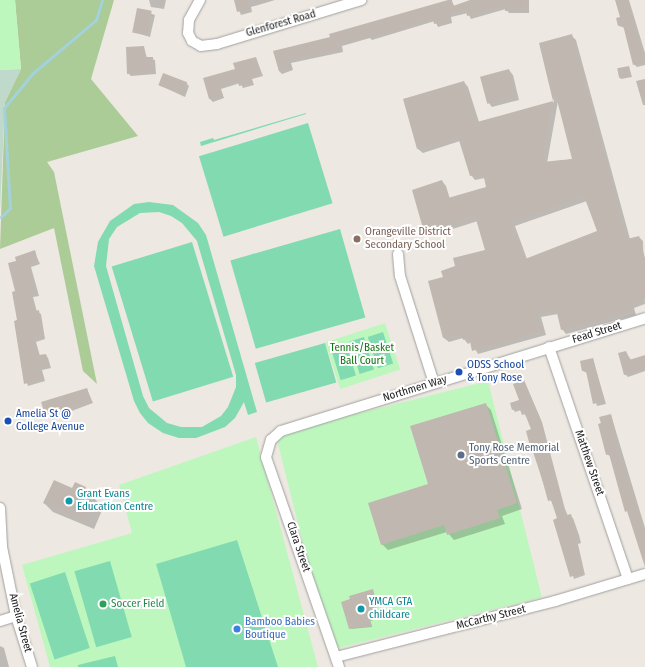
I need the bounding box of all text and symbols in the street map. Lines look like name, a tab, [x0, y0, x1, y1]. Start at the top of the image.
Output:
street label: Glenforest Road	[245, 8, 317, 40]
place label: Orangeville District Secondary School	[365, 226, 451, 252]
marker: Orangeville District Secondary School	[352, 234, 362, 244]
street label: Fead Street	[571, 319, 623, 347]
park label: Tennis/Basket Ball Court	[330, 342, 394, 368]
place label: ODSS School & Tony Rose	[467, 359, 524, 385]
marker: ODSS School & Tony Rose	[454, 367, 464, 377]
street label: Northmen Way	[382, 373, 448, 405]
place label: Amelia St @ College Avenue	[16, 408, 84, 434]
marker: Amelia St @ College Avenue	[3, 416, 13, 426]
street label: Matthew Street	[572, 428, 606, 498]
place label: Tony Rose Memorial Sports Centre	[469, 442, 559, 468]
marker: Tony Rose Memorial Sports Centre	[456, 450, 466, 460]
place label: Grant Evans Education Centre	[77, 488, 153, 514]
marker: Grant Evans Education Centre	[64, 496, 74, 506]
street label: Clara Street	[283, 520, 313, 574]
street label: Amelia Street	[6, 592, 34, 654]
place label: YMCA GTA childcare	[369, 596, 412, 622]
place label: Soccer Field	[111, 597, 165, 611]
marker: Soccer Field	[98, 599, 108, 609]
street label: McCarthy Street	[455, 603, 527, 633]
marker: YMCA GTA childcare	[356, 604, 366, 614]
place label: Bamboo Babies Boutique	[245, 616, 315, 642]
marker: Bamboo Babies Boutique	[232, 624, 242, 634]

